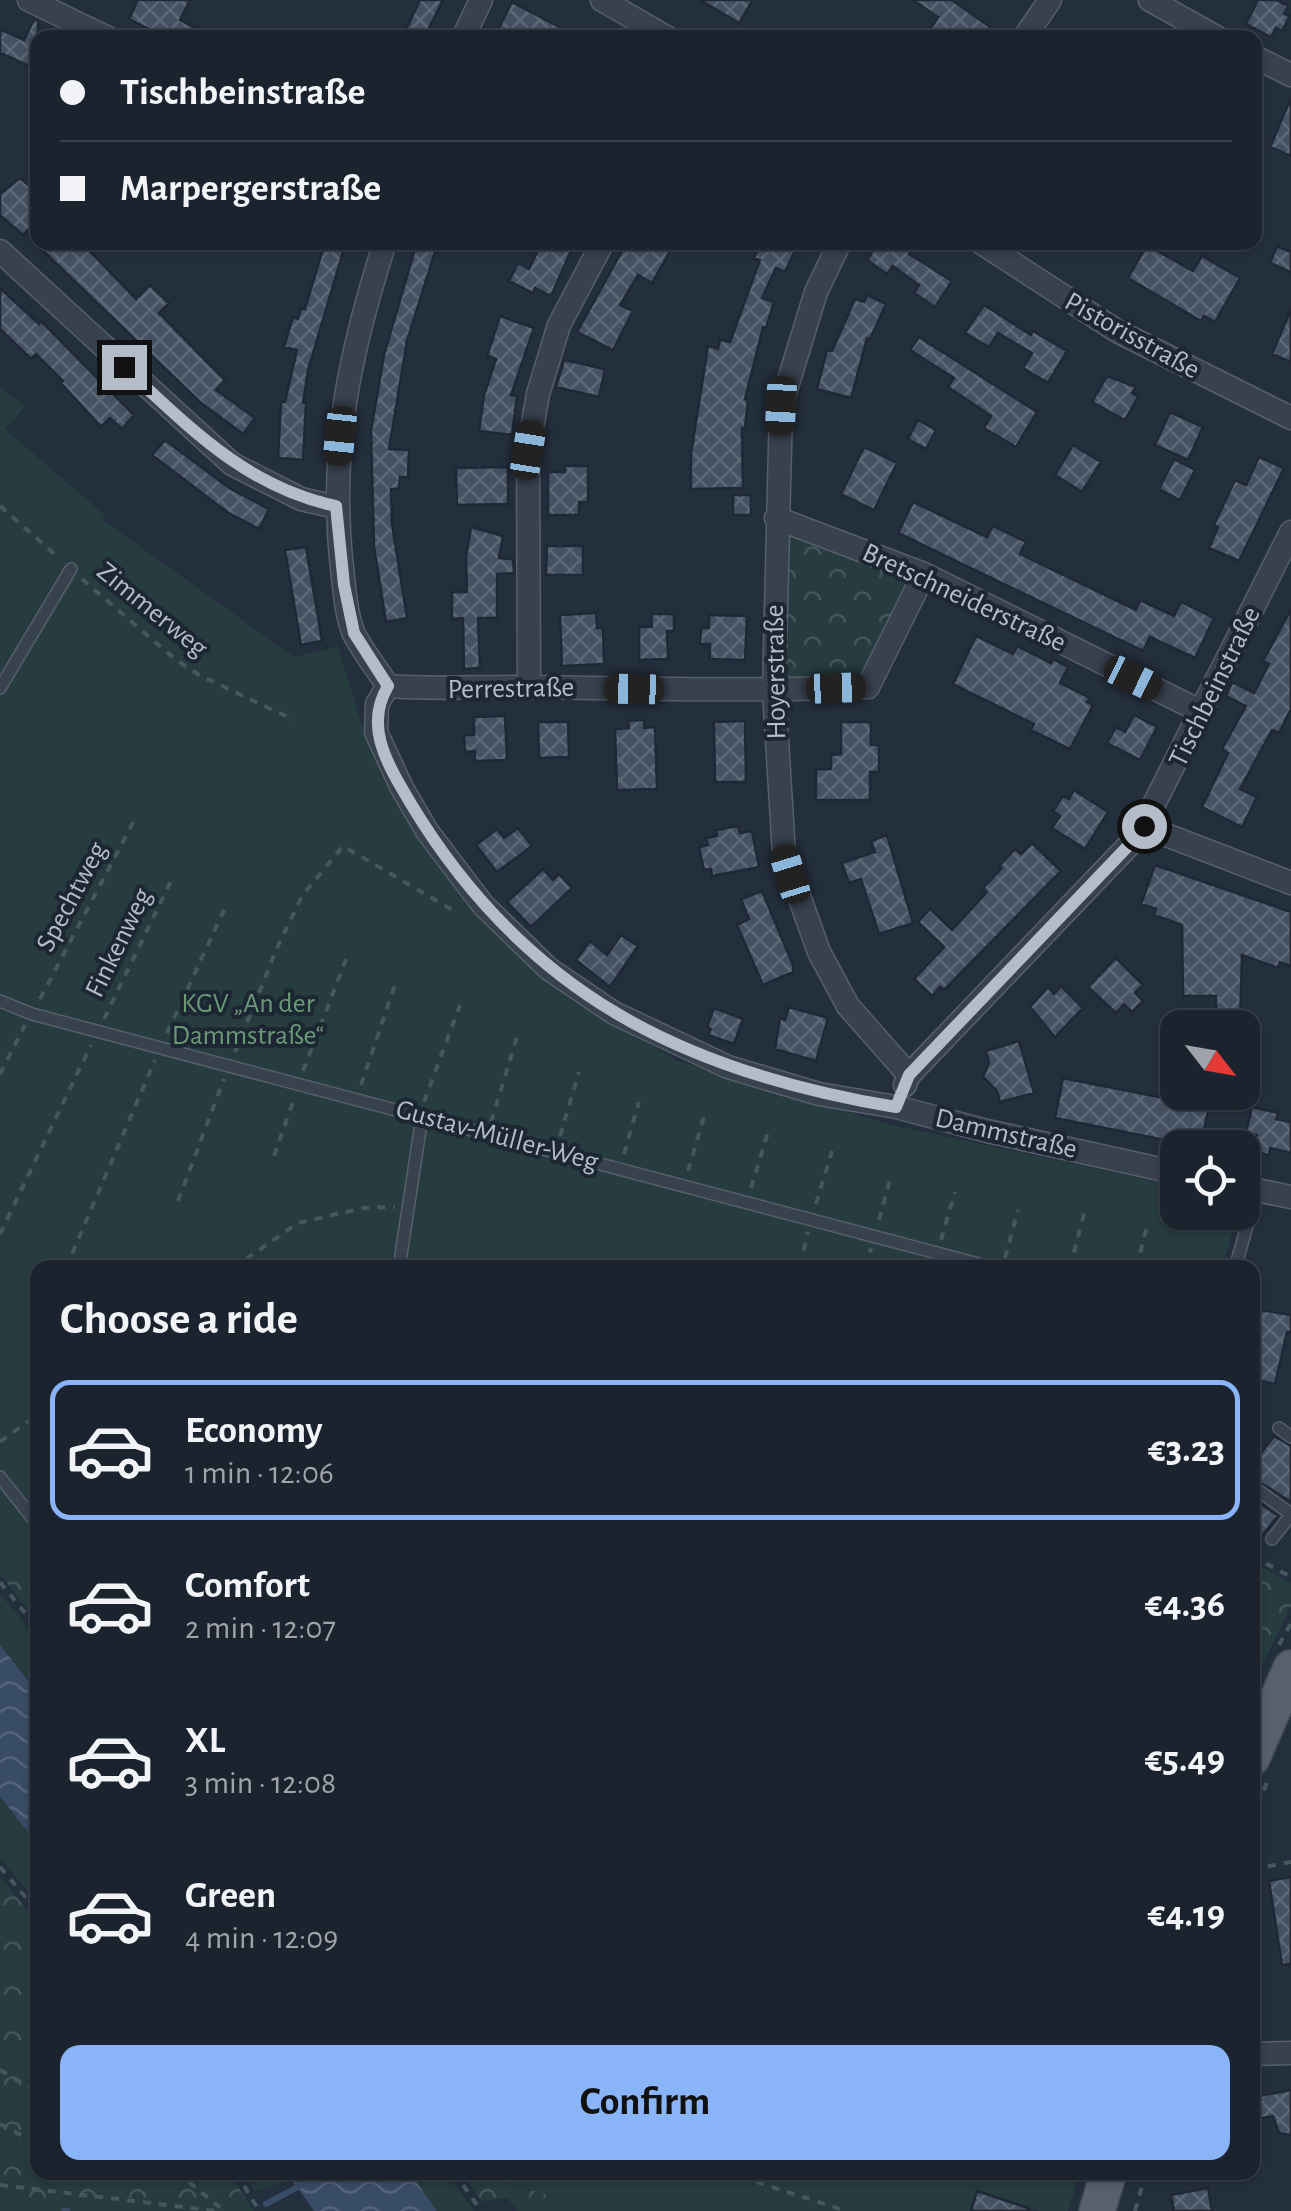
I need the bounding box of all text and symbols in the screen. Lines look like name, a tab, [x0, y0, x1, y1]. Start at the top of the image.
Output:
text: Tischbeinstraße	[120, 74, 365, 112]
text: Marpergerstraße	[120, 170, 381, 208]
street label: Pistorisstraße	[1060, 288, 1204, 384]
route end	[102, 345, 147, 390]
car	[764, 375, 798, 437]
car	[322, 405, 358, 467]
car	[508, 418, 548, 482]
street label: Bretschneiderstraße	[858, 539, 1070, 657]
street label: Zimmerweg	[91, 557, 213, 663]
street label: Tischbeinstraße	[1164, 603, 1266, 771]
street label: Hoyerstraße	[761, 604, 791, 740]
car	[1099, 651, 1167, 705]
car	[805, 672, 867, 704]
car	[604, 673, 664, 705]
street label: Perrestraße	[447, 674, 575, 704]
route start	[1122, 804, 1167, 849]
street label: Spechtweg	[32, 837, 113, 956]
car	[767, 841, 813, 907]
street label: Finkenweg	[81, 884, 157, 1002]
park label: KGV „An der Dammstraße“	[172, 990, 324, 1050]
north arrow	[1160, 1010, 1260, 1110]
map controls	[1160, 1010, 1260, 1230]
street label: Gustav-Müller-Weg	[393, 1096, 602, 1177]
street label: Dammstraße	[932, 1104, 1080, 1164]
button: locate	[1160, 1130, 1260, 1230]
text: Choose a ride	[60, 1297, 298, 1342]
icon: car	[65, 1405, 155, 1495]
text: Economy	[185, 1412, 323, 1450]
text: €3.23	[1148, 1431, 1225, 1469]
text: 1 min · 12:06	[185, 1457, 334, 1489]
icon: car	[65, 1560, 155, 1650]
text: Comfort	[185, 1567, 310, 1605]
text: €4.36	[1145, 1586, 1225, 1624]
text: 2 min · 12:07	[185, 1612, 336, 1644]
icon: car	[65, 1715, 155, 1805]
text: XL	[185, 1722, 225, 1760]
text: €5.49	[1145, 1741, 1225, 1779]
text: 3 min · 12:08	[185, 1767, 336, 1799]
icon: car	[65, 1870, 155, 1960]
text: Green	[185, 1877, 276, 1915]
text: €4.19	[1147, 1896, 1225, 1934]
text: 4 min · 12:09	[185, 1922, 338, 1954]
button: Confirm	[60, 2045, 1230, 2160]

